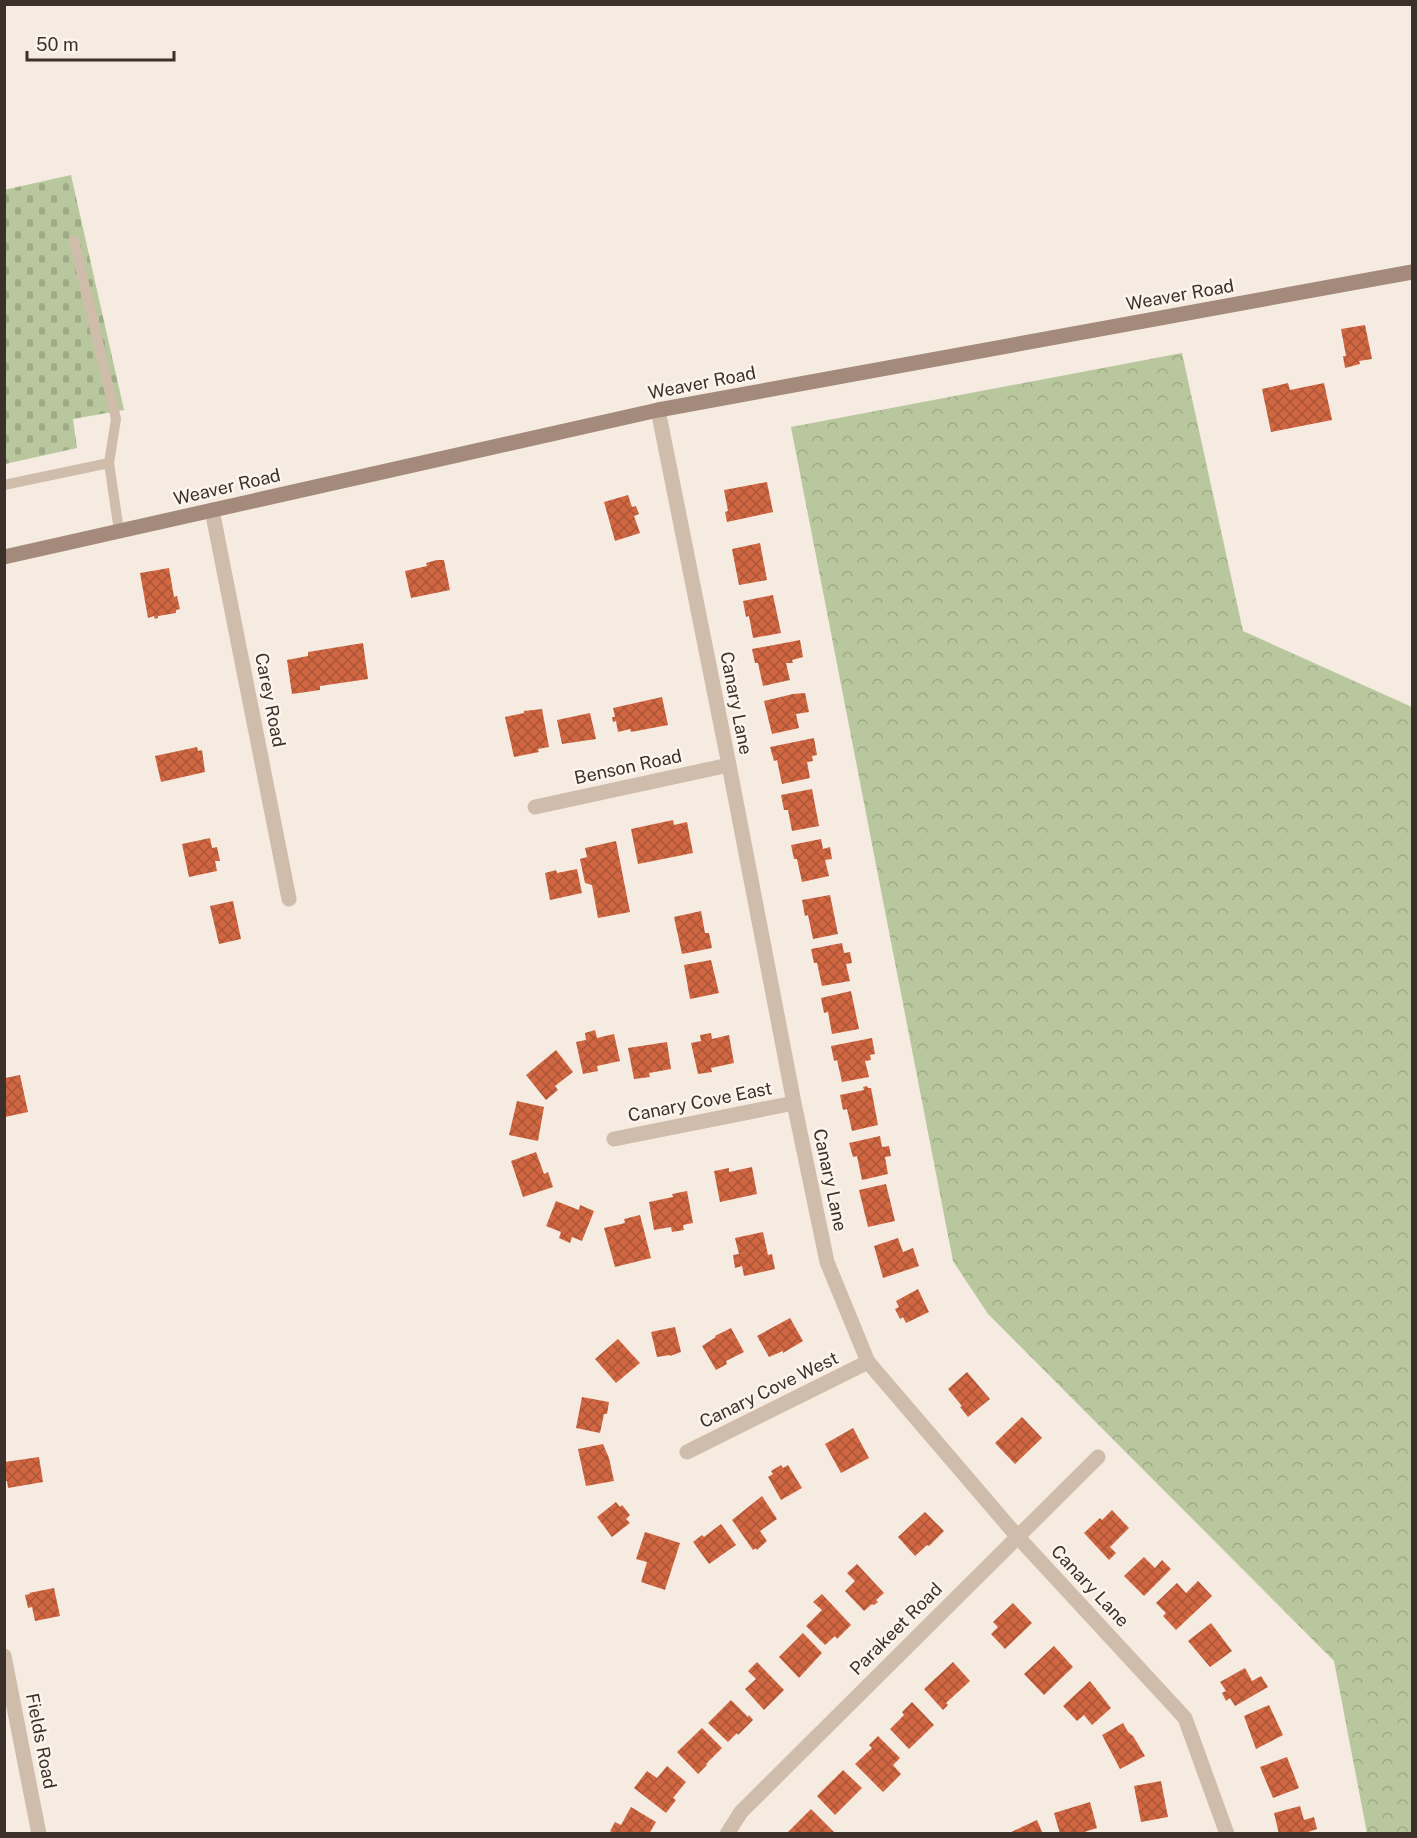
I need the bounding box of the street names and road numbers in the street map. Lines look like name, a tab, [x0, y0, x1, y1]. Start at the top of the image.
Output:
street label: Weaver Road	[1124, 275, 1236, 314]
street label: Weaver Road	[646, 362, 758, 403]
street label: Weaver Road	[171, 464, 282, 509]
street label: Canary Lane	[716, 650, 757, 756]
street label: Carey Road	[251, 651, 290, 749]
street label: Benson Road	[572, 745, 684, 788]
street label: Canary Cove East	[626, 1077, 774, 1126]
street label: Canary Lane	[809, 1127, 852, 1233]
street label: Canary Cove West	[696, 1347, 841, 1432]
street label: Canary Lane	[1047, 1540, 1134, 1631]
street label: Parakeet Road	[845, 1578, 946, 1679]
street label: Fields Road	[22, 1691, 61, 1791]

